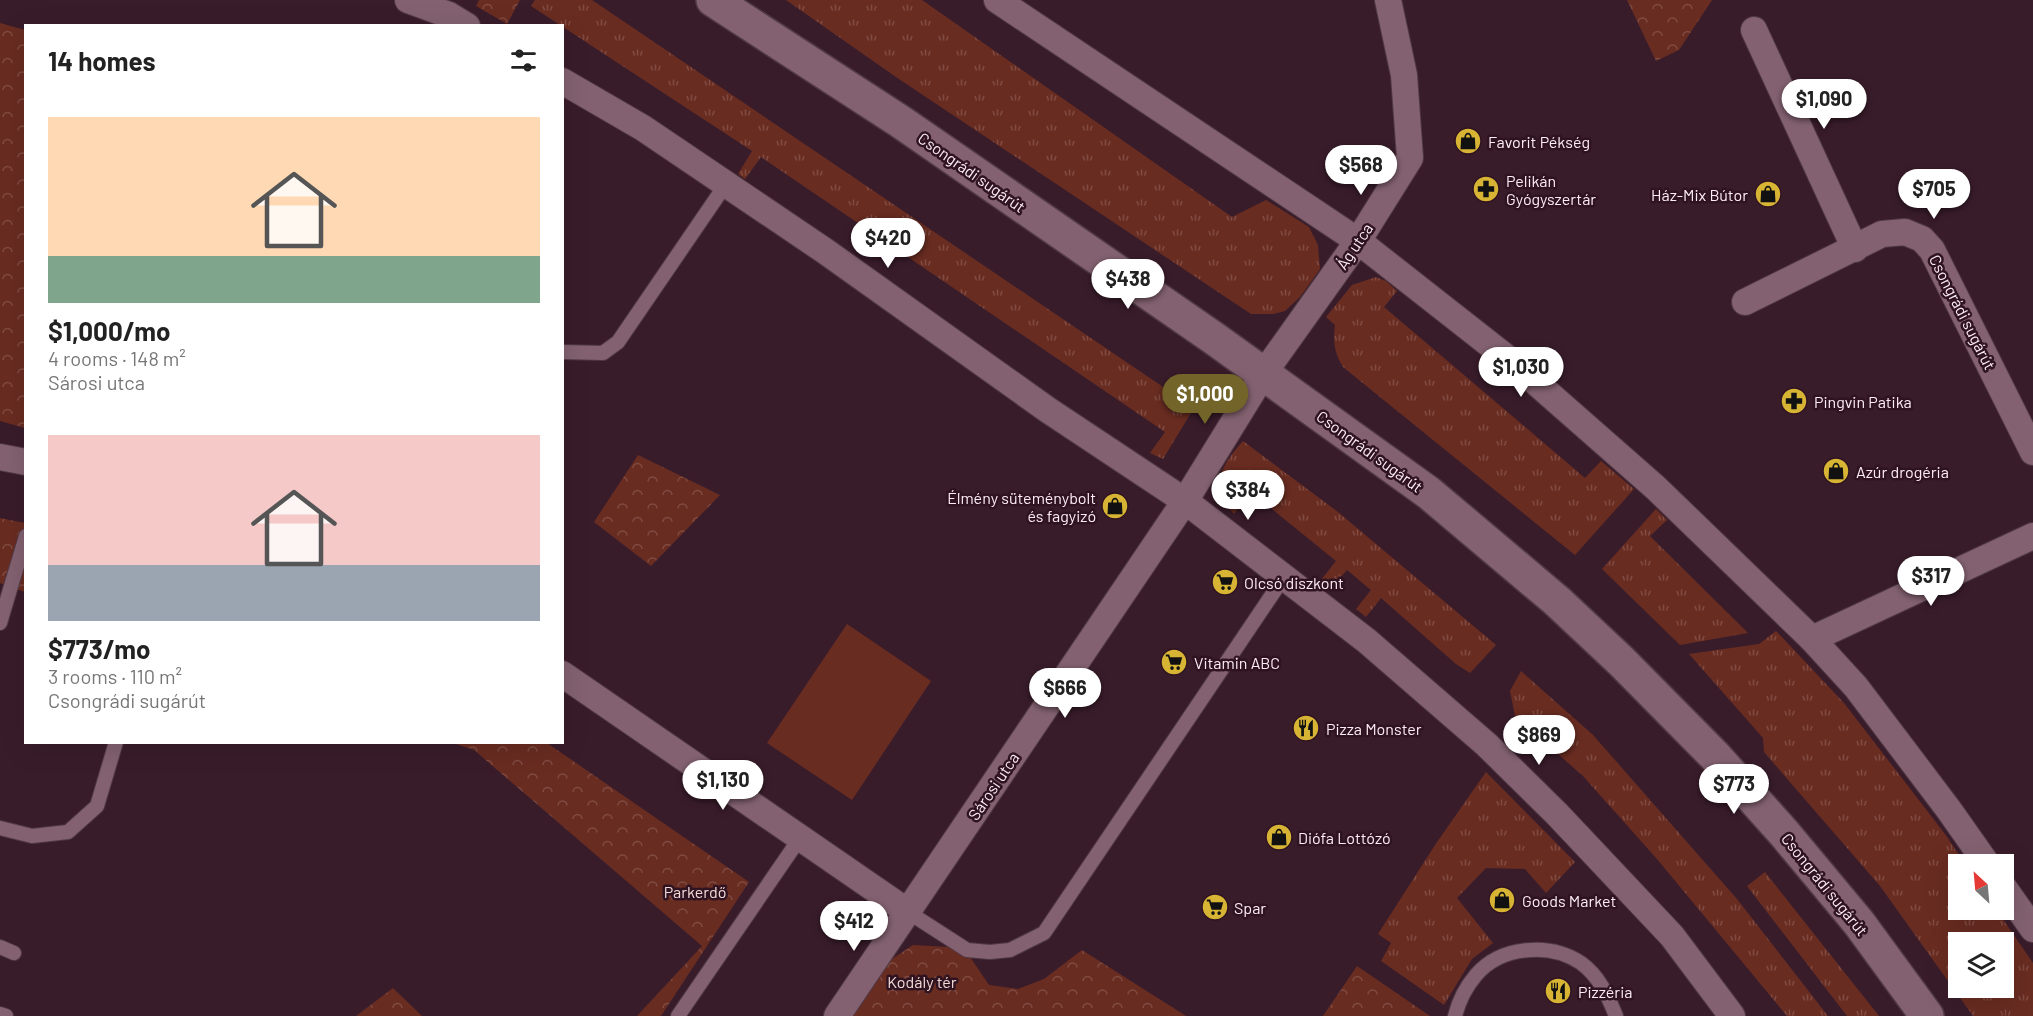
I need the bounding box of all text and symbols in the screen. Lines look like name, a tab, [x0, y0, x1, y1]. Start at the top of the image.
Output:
icon: filters	[507, 44, 540, 77]
text: 14 homes	[48, 45, 155, 76]
pin: $1,090	[1775, 79, 1873, 130]
text: $1,090	[1796, 86, 1852, 110]
shop icon: Favorit Pékség	[1453, 126, 1483, 156]
street label: Csongrádi sugárút	[915, 128, 1029, 216]
place label: Favorit Pékség	[1488, 132, 1590, 151]
pin: $568	[1325, 145, 1397, 196]
text: $568	[1339, 152, 1383, 176]
icon: home	[240, 156, 348, 264]
pin: $705	[1898, 169, 1970, 220]
place label: Pelikán Gyógyszertár	[1506, 171, 1596, 208]
pharmacy icon: Pelikán Gyógyszertár	[1471, 174, 1501, 204]
text: $705	[1912, 176, 1956, 200]
shop icon: Ház-Mix Bútor	[1753, 179, 1783, 209]
place label: Ház-Mix Bútor	[1651, 185, 1748, 204]
pin: $420	[852, 218, 924, 269]
street label: Ág utca	[1332, 219, 1376, 273]
text: $420	[865, 225, 911, 249]
street label: Csongrádi sugárút	[1926, 251, 2000, 373]
pin: $438	[1092, 259, 1164, 310]
text: $438	[1105, 266, 1151, 290]
text: $1,000/mo	[48, 315, 170, 346]
text: 4 rooms · 148 m²	[48, 346, 186, 370]
pin: $1,030	[1472, 347, 1570, 398]
text: $1,030	[1493, 354, 1549, 378]
text: Sárosi utca	[48, 370, 145, 394]
pin: $1,000	[1156, 374, 1254, 425]
text: $1,000	[1176, 381, 1234, 405]
pharmacy icon: Pingvin Patika	[1779, 386, 1809, 416]
place label: Pingvin Patika	[1814, 392, 1912, 411]
street label: Csongrádi sugárút	[1313, 406, 1427, 496]
shop icon: Azúr drogéria	[1821, 456, 1851, 486]
place label: Azúr drogéria	[1856, 462, 1949, 481]
pin: $384	[1212, 470, 1284, 521]
icon: home	[240, 474, 348, 582]
text: $384	[1225, 477, 1271, 501]
place label: Élmény süteménybolt és fagyizó	[947, 488, 1096, 525]
shop icon: Élmény süteménybolt és fagyizó	[1100, 491, 1130, 521]
pin: $317	[1895, 556, 1967, 607]
text: $317	[1911, 563, 1951, 587]
supermarket icon: Olcsó diszkont	[1210, 567, 1240, 597]
place label: Olcsó diszkont	[1244, 573, 1344, 592]
text: $773/mo	[48, 633, 150, 664]
supermarket icon: Vitamin ABC	[1159, 647, 1189, 677]
place label: Vitamin ABC	[1194, 653, 1280, 672]
text: 3 rooms · 110 m²	[48, 664, 182, 688]
pin: $666	[1029, 668, 1101, 719]
text: $666	[1043, 675, 1087, 699]
text: Csongrádi sugárút	[48, 688, 206, 712]
restaurant icon: Pizza Monster	[1291, 713, 1321, 743]
pin: $869	[1503, 715, 1575, 766]
place label: Pizza Monster	[1326, 719, 1422, 738]
text: $869	[1517, 722, 1561, 746]
street label: Sárosi utca	[963, 749, 1023, 823]
pin: $1,130	[674, 760, 772, 811]
pin: $773	[1698, 764, 1770, 815]
text: $1,130	[696, 767, 750, 791]
text: $773	[1713, 771, 1755, 795]
shop icon: Diófa Lottózó	[1264, 822, 1294, 852]
place label: Diófa Lottózó	[1298, 828, 1391, 847]
street label: Csongrádi sugárút	[1778, 829, 1872, 939]
north arrow	[1948, 854, 2014, 920]
map controls	[1948, 854, 2014, 998]
park label: Parkerdő	[664, 882, 726, 901]
shop icon: Goods Market	[1487, 885, 1517, 915]
place label: Goods Market	[1522, 891, 1616, 910]
supermarket icon: Spar	[1200, 892, 1230, 922]
place label: Spar	[1234, 898, 1266, 917]
pin: $412	[818, 901, 890, 952]
text: $412	[834, 908, 874, 932]
button: layers	[1948, 932, 2014, 998]
park label: Kodály tér	[887, 972, 957, 991]
restaurant icon: Pizzéria	[1543, 976, 1573, 1006]
place label: Pizzéria	[1578, 982, 1632, 1001]

